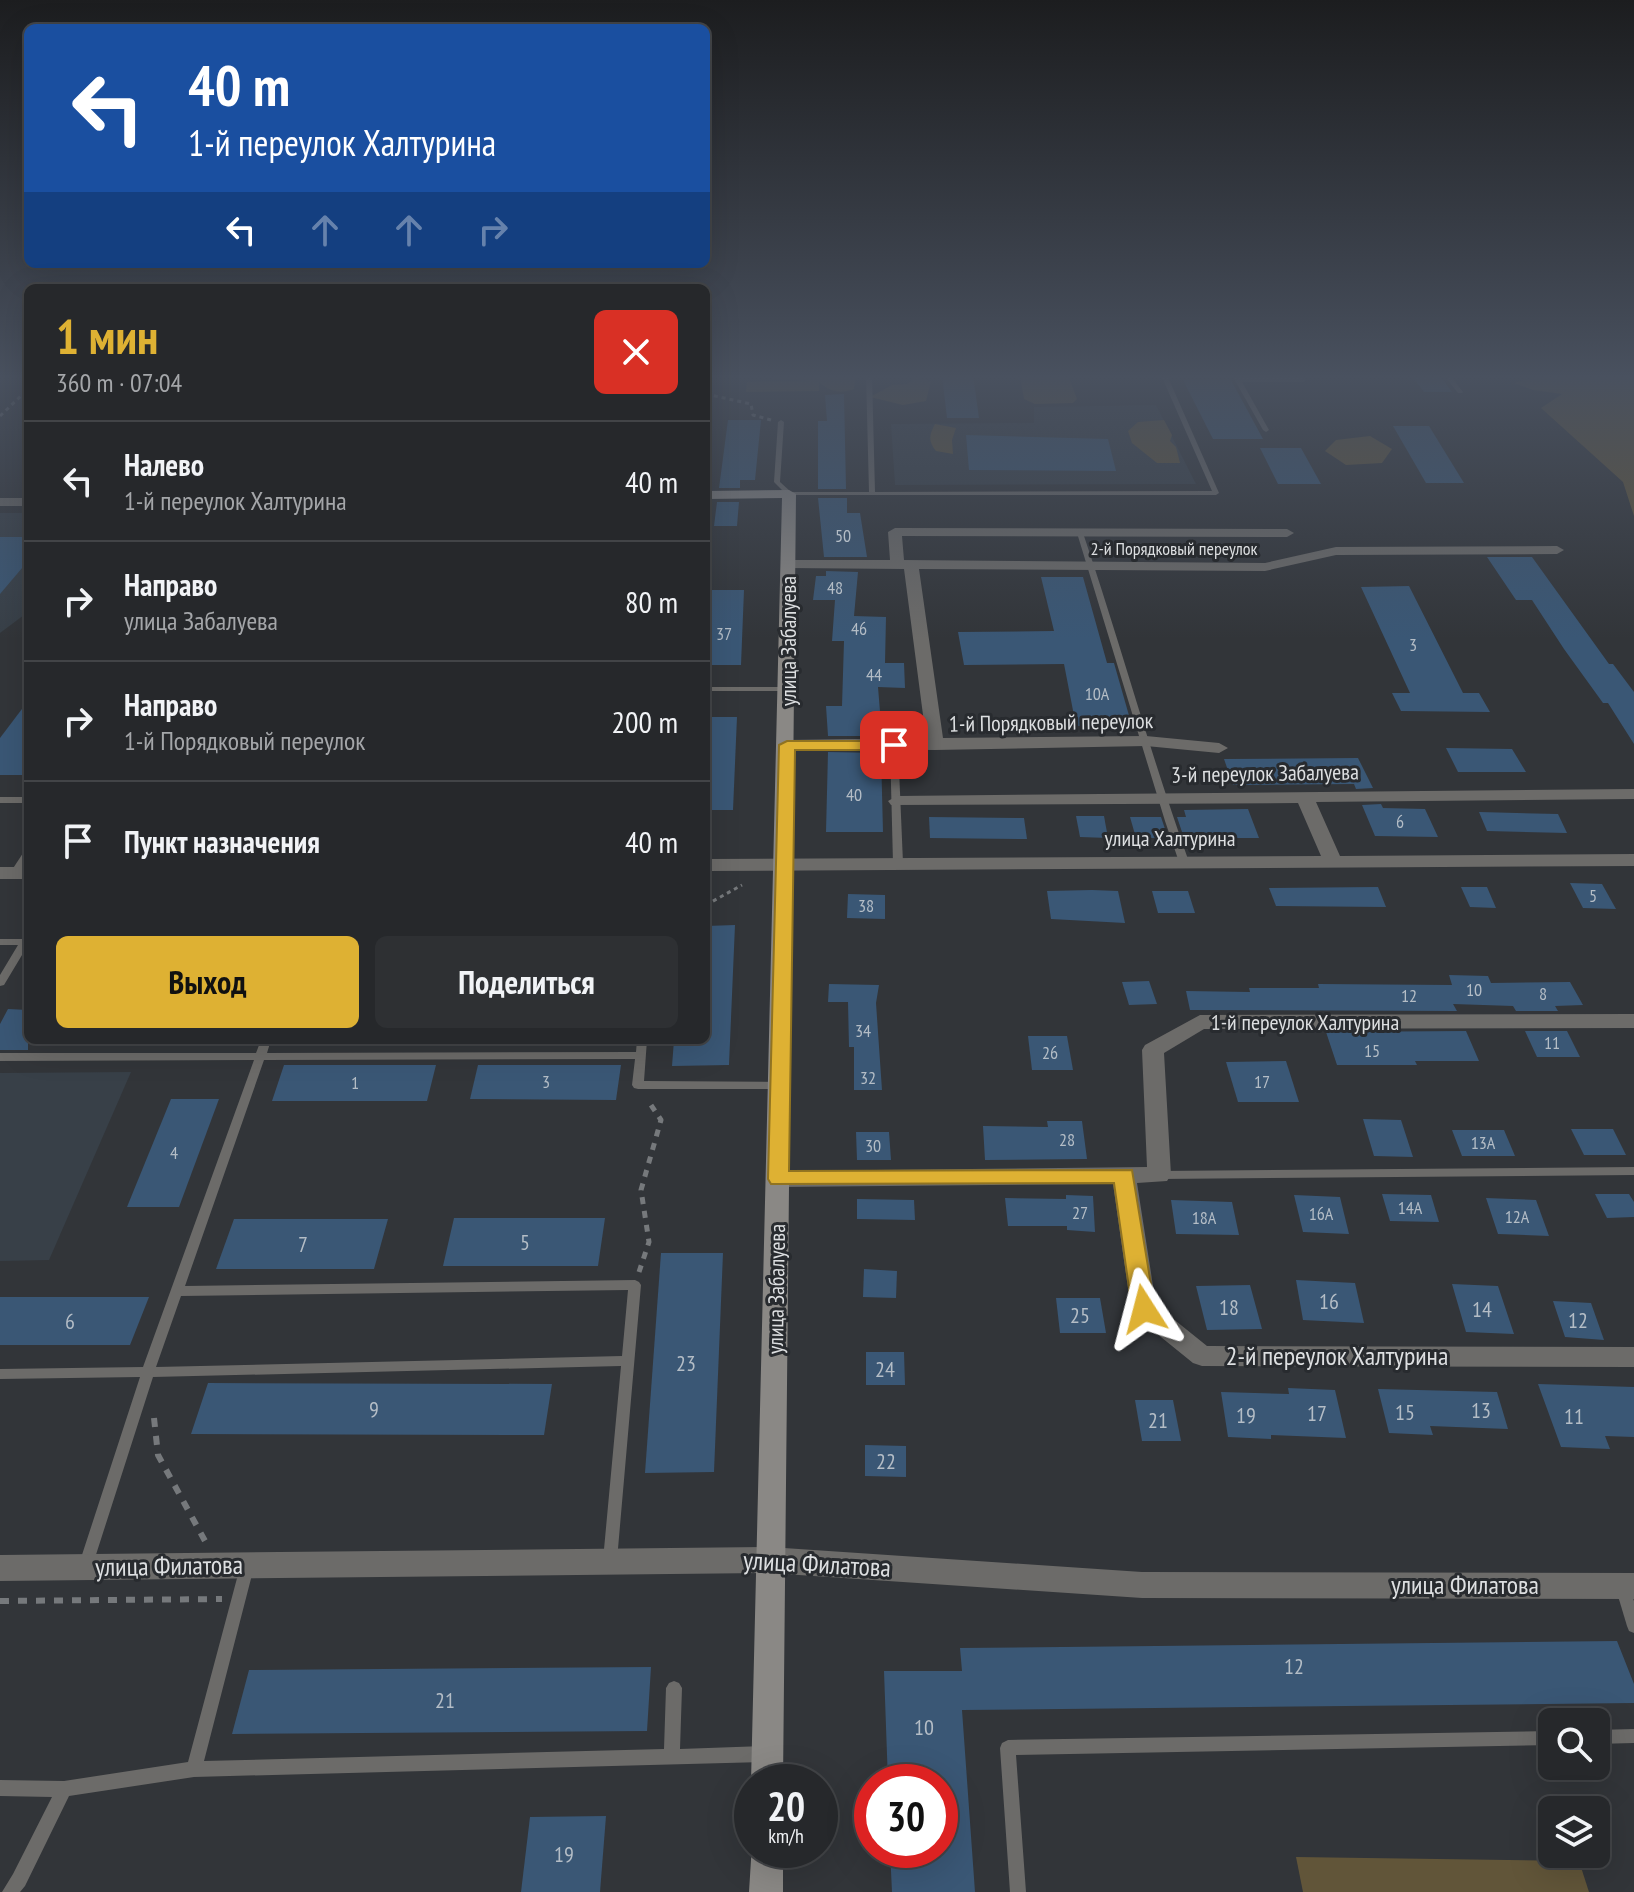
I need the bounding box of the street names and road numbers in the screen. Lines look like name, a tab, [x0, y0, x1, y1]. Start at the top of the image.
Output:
street label: 2-й Порядковый переулок	[1090, 537, 1258, 560]
street label: улица Забалуева	[774, 576, 802, 706]
street label: 1-й Порядковый переулок	[949, 706, 1154, 738]
street label: 3-й переулок Забалуева	[1171, 757, 1359, 789]
street label: улица Халтурина	[1104, 824, 1236, 852]
street label: 1-й переулок Халтурина	[1211, 1008, 1399, 1036]
street label: улица Забалуева	[761, 1224, 791, 1354]
street label: 2-й переулок Халтурина	[1226, 1339, 1448, 1372]
street label: улица Филатова	[742, 1543, 892, 1584]
street label: улица Филатова	[95, 1548, 243, 1583]
street label: улица Филатова	[1391, 1568, 1539, 1601]

